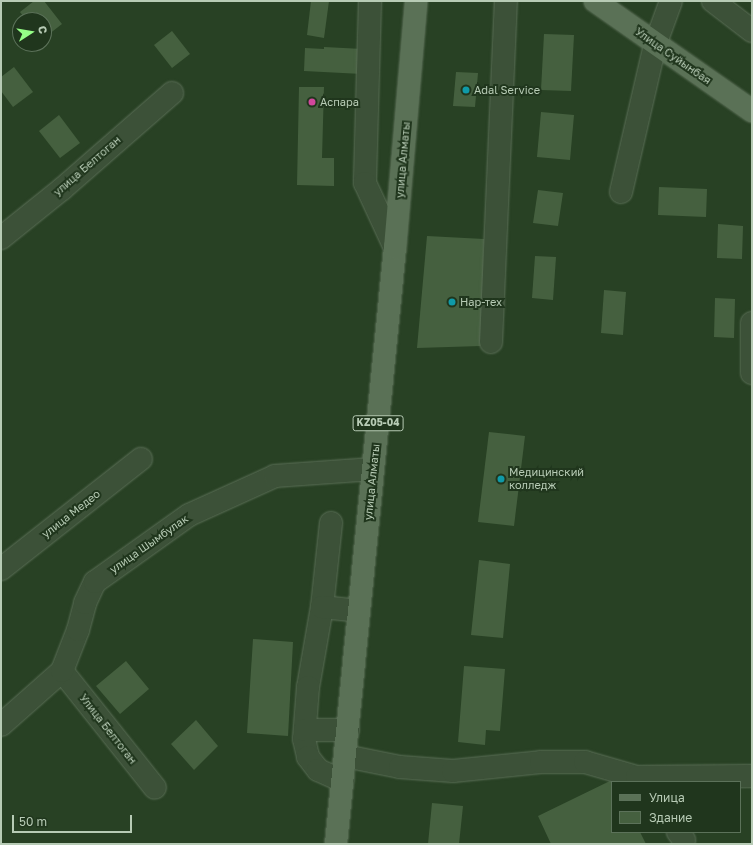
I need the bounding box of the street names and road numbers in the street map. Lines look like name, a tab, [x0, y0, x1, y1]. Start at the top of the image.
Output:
street label: Улица Суйынбая	[632, 25, 714, 87]
street label: улица Алматы	[393, 121, 413, 199]
street label: улица Белтоган	[51, 133, 123, 199]
road number: KZ05-04	[352, 415, 404, 431]
street label: улица Алматы	[361, 443, 383, 521]
street label: улица Медео	[39, 487, 103, 541]
street label: улица Шымбулак	[107, 512, 191, 576]
street label: Улица Белтоган	[77, 691, 139, 767]

